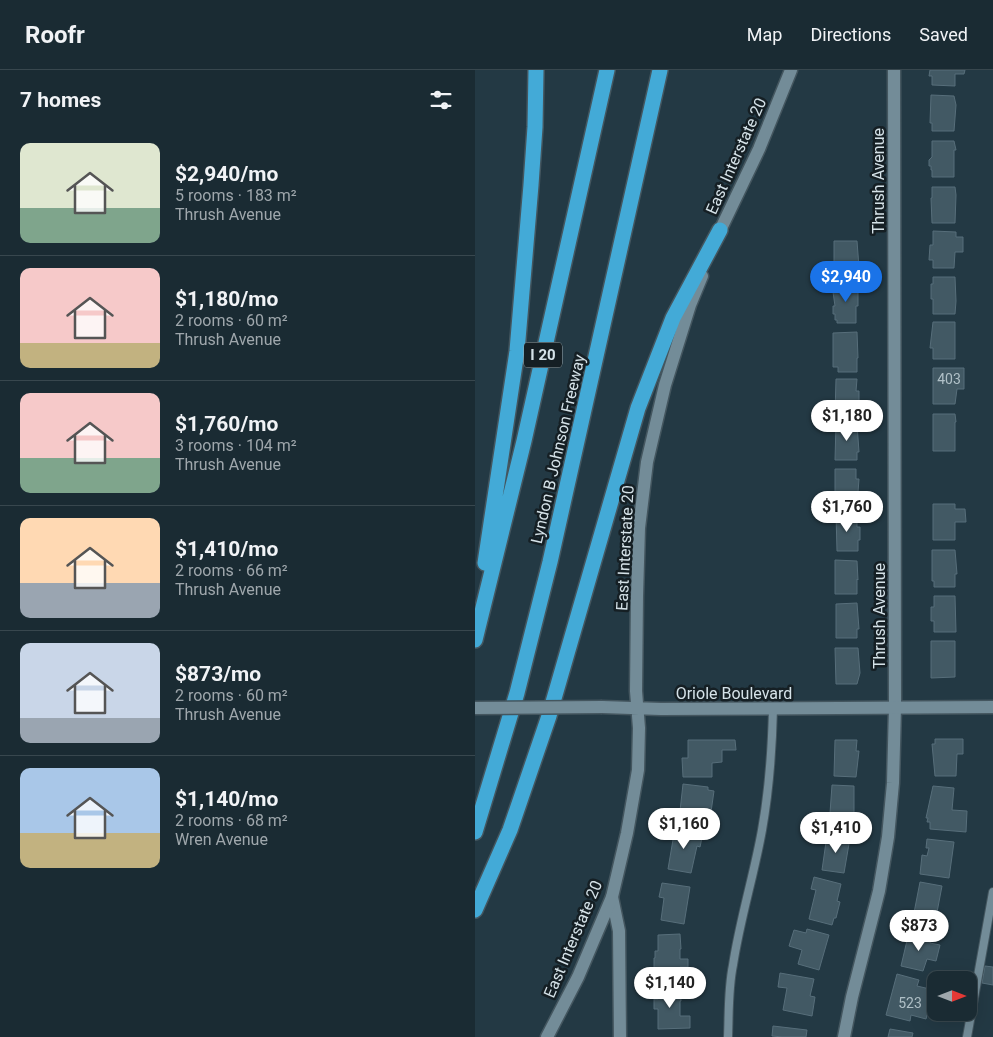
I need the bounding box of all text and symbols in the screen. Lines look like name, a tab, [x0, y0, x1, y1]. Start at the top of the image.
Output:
text: Roofr	[25, 21, 85, 49]
text: Map	[747, 24, 782, 45]
text: Directions	[810, 24, 891, 45]
text: Saved	[919, 24, 968, 45]
icon: filters	[427, 86, 455, 114]
text: 7 homes	[20, 88, 101, 112]
street label: East Interstate 20	[702, 95, 770, 217]
street label: Thrush Avenue	[869, 128, 888, 234]
text: $2,940/mo	[175, 162, 278, 186]
icon: home	[60, 163, 120, 223]
text: 5 rooms · 183 m²	[175, 186, 297, 205]
text: Thrush Avenue	[175, 205, 281, 224]
pin: $2,940	[805, 260, 887, 303]
text: $2,940	[821, 267, 871, 286]
text: $1,180/mo	[175, 287, 278, 311]
icon: home	[60, 288, 120, 348]
text: 2 rooms · 60 m²	[175, 311, 288, 330]
text: Thrush Avenue	[175, 330, 281, 349]
road number: I 20	[524, 342, 562, 368]
street label: Lyndon B Johnson Freeway	[527, 352, 589, 546]
house number: 403	[937, 371, 961, 387]
pin: $1,180	[806, 400, 888, 442]
text: $1,180	[822, 406, 872, 425]
text: $1,760/mo	[175, 412, 278, 436]
icon: home	[60, 413, 120, 473]
text: 3 rooms · 104 m²	[175, 436, 297, 455]
text: Thrush Avenue	[175, 455, 281, 474]
street label: East Interstate 20	[612, 485, 638, 611]
pin: $1,760	[806, 490, 888, 533]
text: $1,760	[822, 497, 872, 516]
text: $1,410/mo	[175, 537, 278, 561]
icon: home	[60, 538, 120, 598]
text: 2 rooms · 66 m²	[175, 561, 288, 580]
street label: Thrush Avenue	[870, 563, 889, 669]
text: Thrush Avenue	[175, 580, 281, 599]
text: $873/mo	[175, 662, 261, 686]
icon: home	[60, 663, 120, 723]
street label: Oriole Boulevard	[676, 684, 792, 703]
text: 2 rooms · 60 m²	[175, 686, 288, 705]
text: Thrush Avenue	[175, 705, 281, 724]
text: $1,140/mo	[175, 787, 278, 811]
icon: home	[60, 788, 120, 848]
pin: $1,160	[643, 808, 725, 850]
text: 2 rooms · 68 m²	[175, 811, 288, 830]
pin: $1,410	[795, 812, 877, 854]
text: $1,160	[659, 814, 709, 833]
text: $1,410	[811, 818, 861, 837]
text: Wren Avenue	[175, 830, 268, 849]
street label: East Interstate 20	[540, 878, 606, 1000]
pin: $873	[889, 910, 949, 952]
text: $873	[901, 916, 937, 935]
pin: $1,140	[629, 966, 711, 1009]
north arrow	[927, 971, 977, 1021]
map controls	[927, 971, 977, 1021]
text: $1,140	[645, 973, 695, 992]
house number: 523	[898, 995, 922, 1011]

